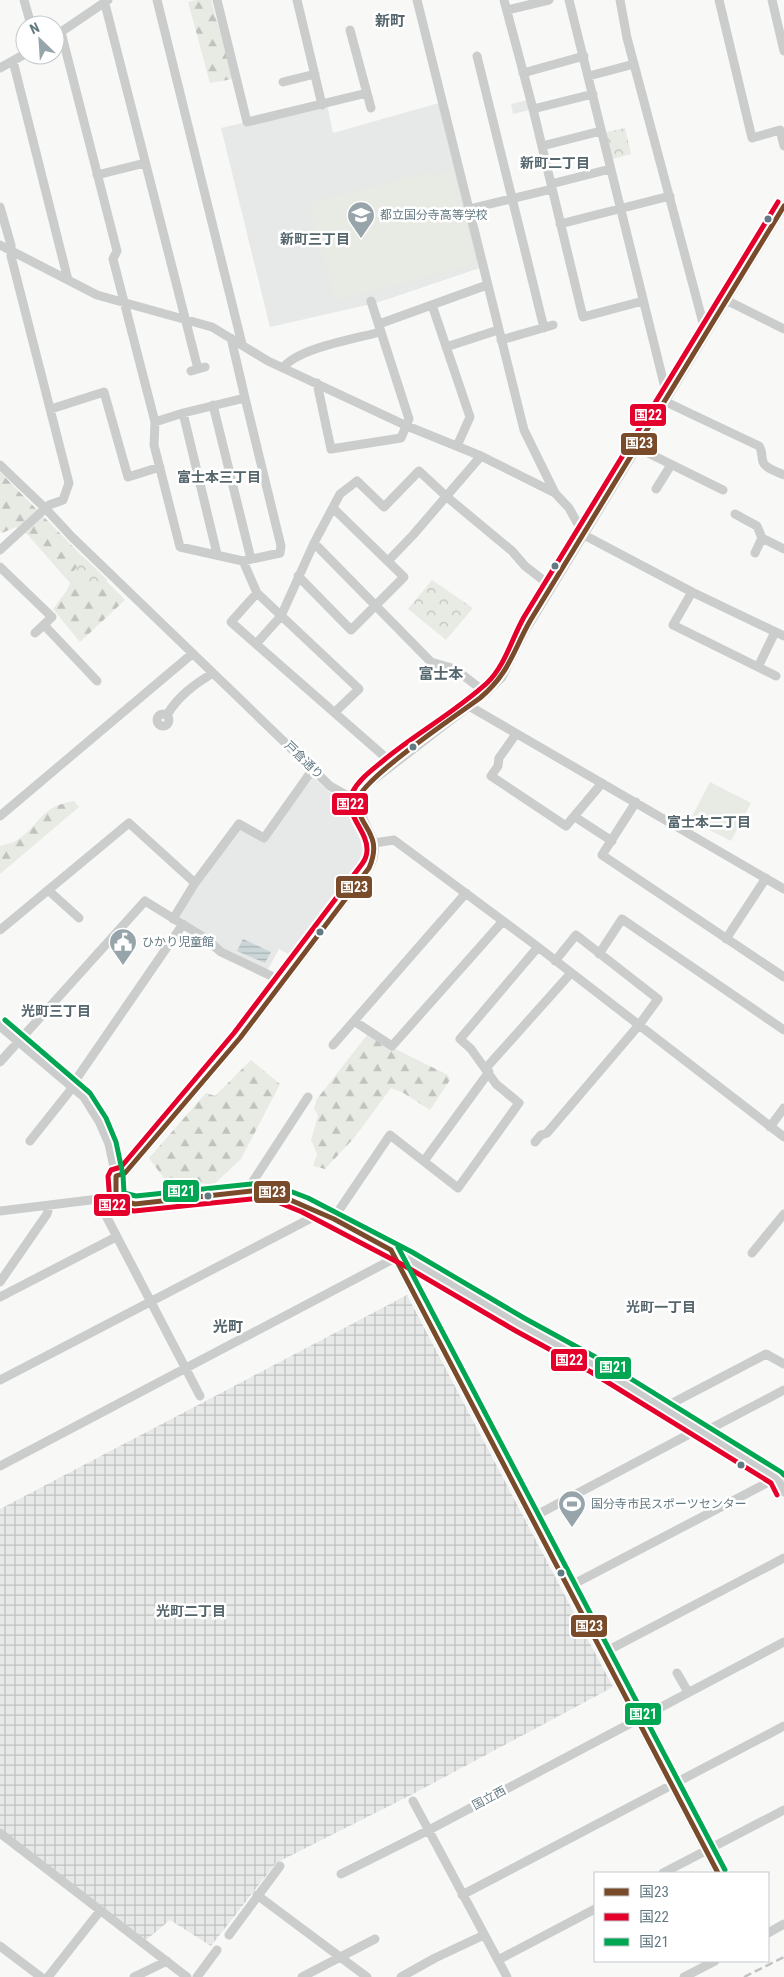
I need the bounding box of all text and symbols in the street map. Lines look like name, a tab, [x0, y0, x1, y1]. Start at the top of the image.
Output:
district label: 新町	[375, 12, 405, 30]
north arrow	[15, 15, 65, 65]
text: N	[27, 19, 42, 37]
district label: 新町二丁目	[520, 155, 590, 171]
school or university icon: 都立国分寺高等学校	[346, 200, 376, 239]
place label: 都立国分寺高等学校	[380, 208, 488, 222]
unlabelled marker	[763, 214, 773, 224]
district label: 新町三丁目	[280, 231, 350, 247]
line badge: 国22	[629, 403, 667, 427]
text: 国22	[634, 407, 662, 423]
line badge: 国23	[620, 432, 658, 456]
text: 国23	[625, 435, 653, 451]
district label: 富士本三丁目	[177, 469, 261, 485]
unlabelled marker	[550, 561, 560, 571]
district label: 富士本	[418, 665, 464, 683]
street label: 戸倉通り	[282, 738, 326, 782]
unlabelled marker	[408, 742, 418, 752]
line badge: 国22	[331, 792, 369, 816]
text: 国22	[336, 796, 364, 812]
district label: 富士本二丁目	[667, 814, 751, 830]
line badge: 国23	[335, 875, 373, 899]
text: 国23	[340, 879, 368, 895]
public building icon: ひかり児童館	[108, 927, 138, 966]
unlabelled marker	[315, 927, 325, 937]
place label: ひかり児童館	[142, 935, 214, 949]
district label: 光町三丁目	[21, 1003, 91, 1019]
line badge: 国21	[162, 1179, 200, 1203]
line badge: 国23	[253, 1180, 291, 1204]
text: 国21	[167, 1183, 195, 1199]
text: 国23	[258, 1184, 286, 1200]
unlabelled marker	[203, 1191, 213, 1201]
line badge: 国22	[93, 1193, 131, 1217]
text: 国22	[98, 1197, 126, 1213]
district label: 光町一丁目	[626, 1299, 696, 1315]
district label: 光町	[213, 1318, 243, 1336]
line badge: 国22	[550, 1348, 588, 1372]
text: 国22	[555, 1352, 583, 1368]
line badge: 国21	[594, 1356, 632, 1380]
text: 国21	[599, 1359, 627, 1375]
unlabelled marker	[736, 1460, 746, 1470]
sports icon: 国分寺市民スポーツセンター	[557, 1489, 587, 1528]
place label: 国分寺市民スポーツセンター	[591, 1497, 747, 1511]
unlabelled marker	[556, 1568, 566, 1578]
district label: 光町二丁目	[156, 1603, 226, 1619]
line badge: 国23	[570, 1614, 608, 1638]
text: 国23	[575, 1618, 603, 1634]
line badge: 国21	[624, 1702, 662, 1726]
text: 国21	[629, 1706, 657, 1722]
street label: 国立西	[470, 1783, 508, 1813]
legend	[594, 1872, 769, 1962]
text: 国23	[639, 1883, 669, 1901]
text: 国22	[639, 1908, 669, 1926]
text: 国21	[639, 1933, 669, 1951]

